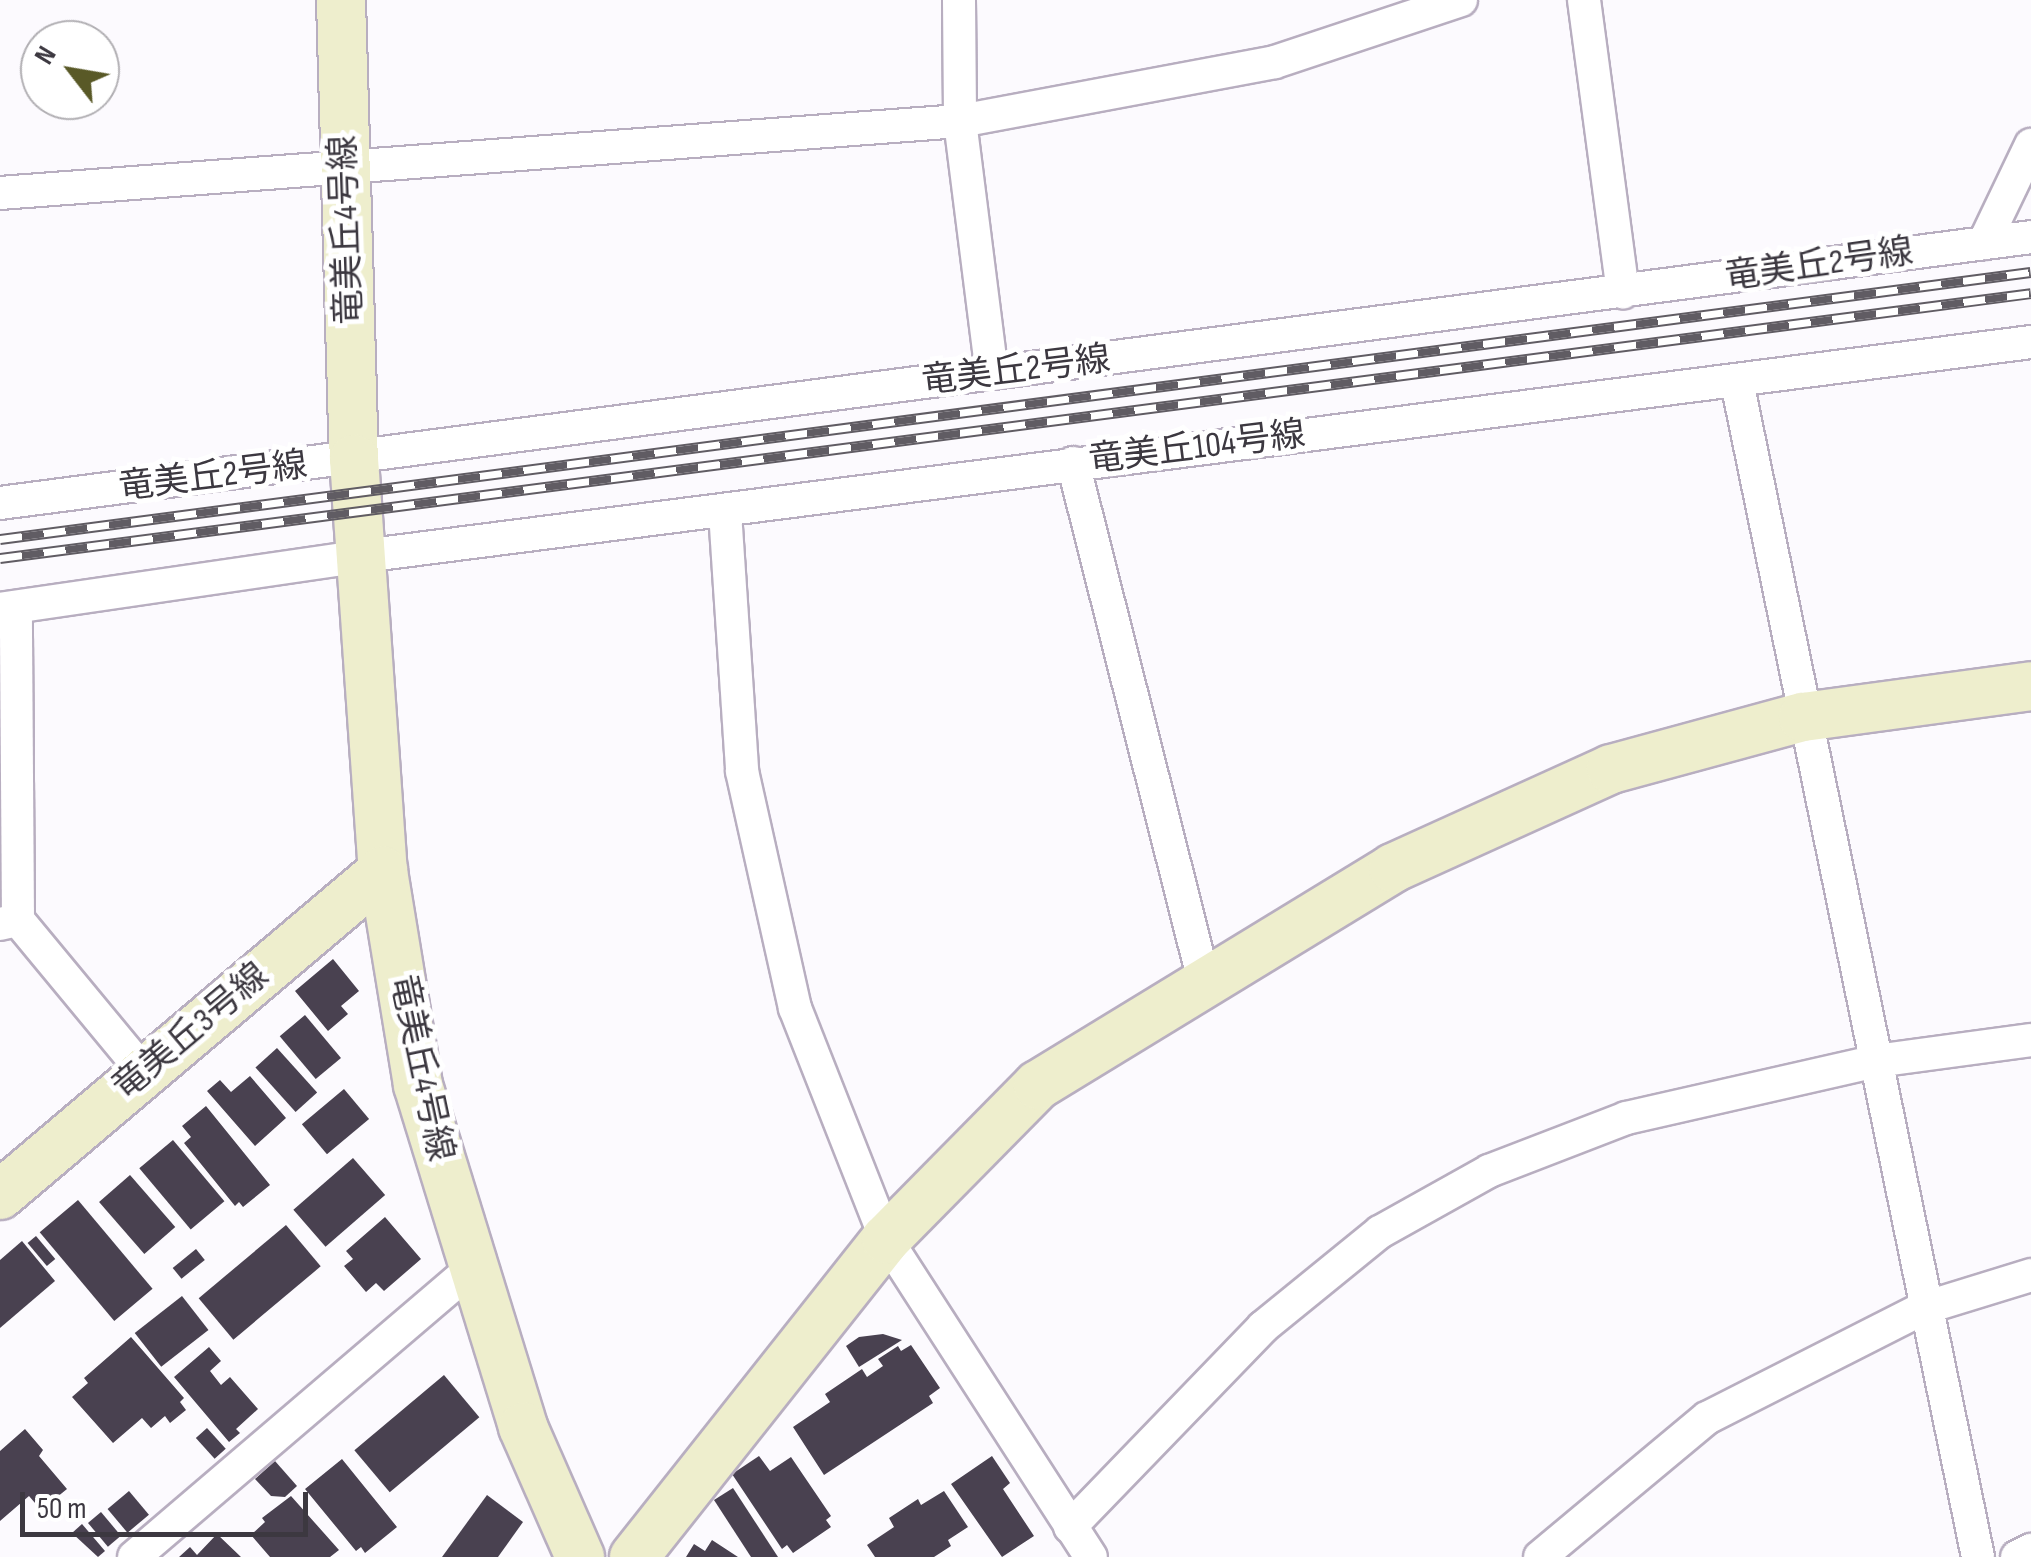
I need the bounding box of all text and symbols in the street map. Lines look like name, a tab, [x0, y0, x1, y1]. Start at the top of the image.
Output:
north arrow	[20, 20, 120, 120]
text: N	[28, 40, 64, 70]
street label: 竜美丘4号線	[323, 135, 371, 325]
street label: 竜美丘2号線	[1722, 231, 1916, 299]
street label: 竜美丘2号線	[919, 339, 1113, 403]
street label: 竜美丘104号線	[1087, 414, 1307, 482]
street label: 竜美丘2号線	[116, 445, 310, 509]
street label: 竜美丘3号線	[105, 955, 277, 1109]
street label: 竜美丘4号線	[381, 971, 461, 1165]
scale bar	[25, 1472, 312, 1534]
text: 50 m	[37, 1491, 86, 1527]

